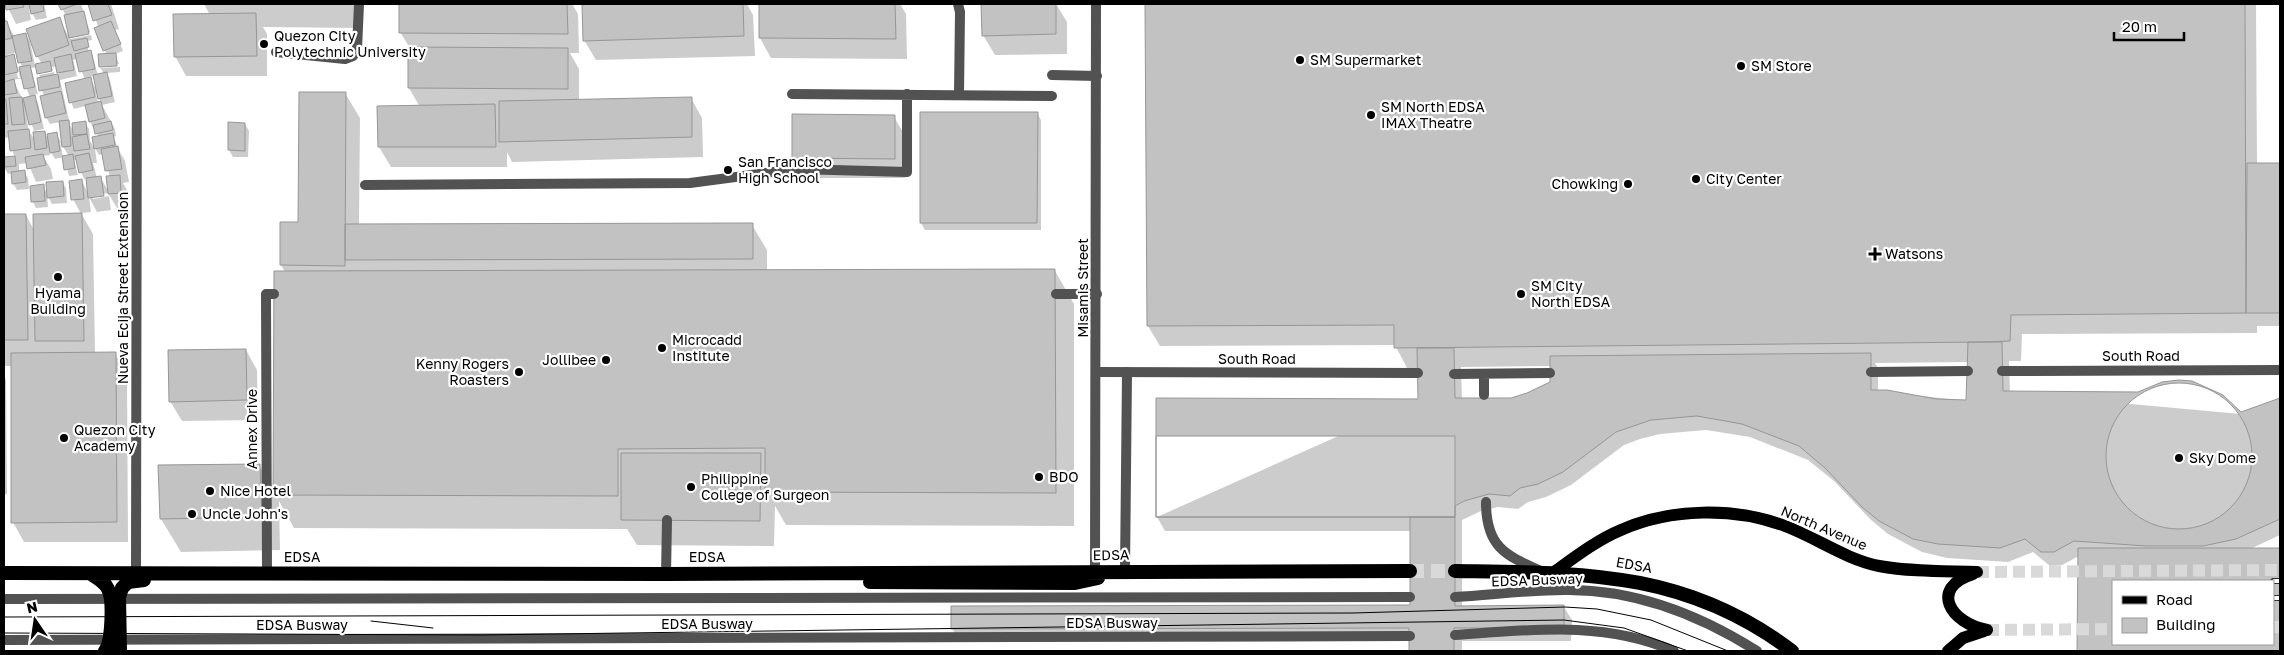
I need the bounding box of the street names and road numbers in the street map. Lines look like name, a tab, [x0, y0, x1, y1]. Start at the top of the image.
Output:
street label: Nueva Ecija Street Extension	[114, 192, 131, 384]
street label: Misamis Street	[1074, 238, 1091, 338]
street label: South Road	[2102, 347, 2180, 364]
street label: South Road	[1218, 350, 1296, 367]
street label: Annex Drive	[243, 389, 260, 469]
street label: North Avenue	[1779, 502, 1870, 553]
street label: EDSA	[1093, 546, 1130, 563]
street label: EDSA	[284, 548, 321, 565]
street label: EDSA	[689, 548, 726, 565]
street label: EDSA	[1615, 553, 1654, 576]
street label: EDSA Busway	[1491, 569, 1583, 590]
street label: EDSA Busway	[1066, 614, 1158, 631]
street label: EDSA Busway	[661, 615, 753, 632]
street label: EDSA Busway	[256, 616, 348, 633]

